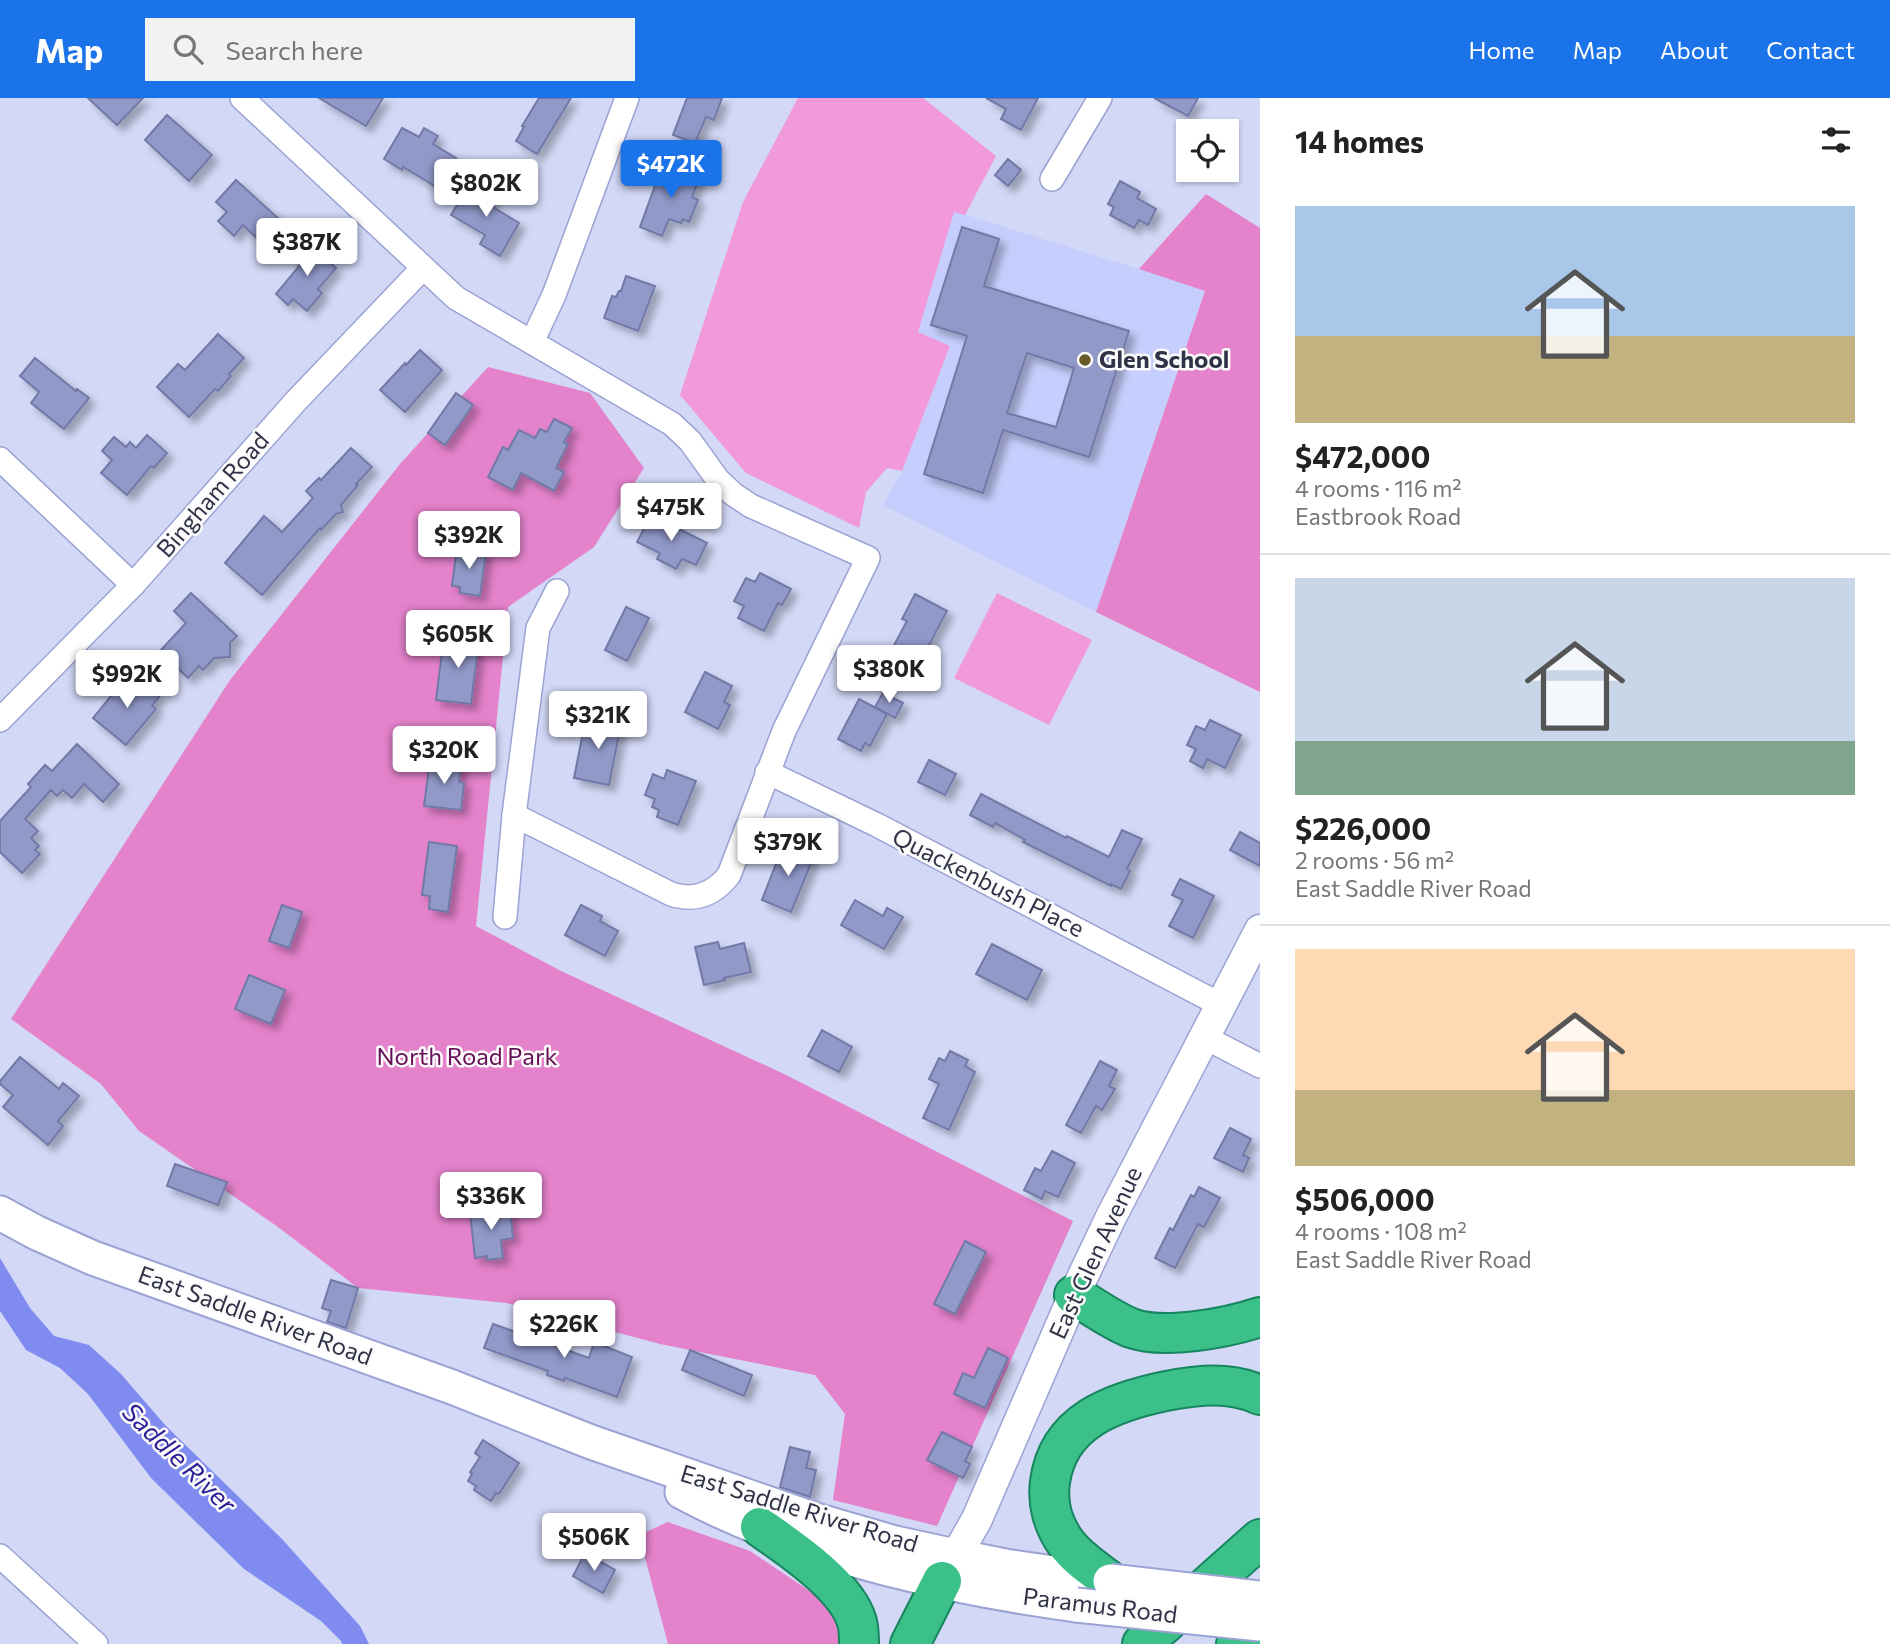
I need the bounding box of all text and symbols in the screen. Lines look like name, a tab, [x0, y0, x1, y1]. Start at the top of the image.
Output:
search box	[145, 18, 635, 81]
text: Map	[35, 29, 103, 70]
icon: search	[169, 30, 207, 68]
text: Search here	[225, 34, 363, 65]
text: Home	[1469, 35, 1535, 64]
text: Map	[1573, 35, 1622, 64]
text: About	[1660, 35, 1728, 64]
text: Contact	[1766, 35, 1855, 64]
map controls	[1176, 119, 1239, 182]
button: locate	[1176, 119, 1239, 182]
icon: filters	[1817, 121, 1855, 159]
text: 14 homes	[1295, 122, 1424, 159]
pin: $472K	[622, 140, 720, 200]
text: $472K	[637, 149, 705, 177]
pin: $802K	[437, 159, 535, 219]
text: $802K	[450, 168, 522, 196]
pin: $387K	[258, 218, 356, 278]
text: $387K	[272, 227, 342, 255]
icon: home	[1512, 251, 1638, 377]
place label: Glen School	[1099, 344, 1229, 373]
marker: Glen School	[1077, 352, 1093, 368]
street label: Bingham Road	[150, 426, 274, 563]
text: $472,000	[1295, 437, 1431, 474]
text: 4 rooms · 116 m²	[1295, 474, 1462, 502]
pin: $475K	[622, 484, 720, 543]
text: $475K	[637, 492, 705, 520]
text: Eastbrook Road	[1295, 502, 1461, 530]
pin: $392K	[420, 512, 518, 571]
text: $392K	[434, 520, 504, 548]
pin: $605K	[409, 610, 507, 670]
text: $605K	[422, 619, 494, 647]
icon: home	[1512, 623, 1638, 749]
pin: $380K	[840, 646, 938, 705]
pin: $992K	[78, 650, 176, 710]
text: $380K	[853, 654, 925, 682]
text: $992K	[92, 659, 162, 687]
pin: $321K	[549, 692, 647, 751]
text: $321K	[565, 700, 631, 728]
pin: $320K	[395, 726, 493, 786]
text: $320K	[409, 735, 479, 763]
text: $226,000	[1295, 809, 1431, 846]
pin: $379K	[739, 818, 837, 878]
street label: Quackenbush Place	[888, 821, 1089, 943]
text: $379K	[753, 827, 823, 855]
text: 2 rooms · 56 m²	[1295, 846, 1454, 874]
text: East Saddle River Road	[1295, 874, 1532, 902]
icon: home	[1512, 994, 1638, 1120]
park label: North Road Park	[376, 1041, 558, 1070]
street label: East Glen Avenue	[1042, 1162, 1147, 1343]
pin: $336K	[442, 1172, 540, 1232]
text: $506,000	[1295, 1180, 1435, 1217]
text: $336K	[456, 1181, 526, 1209]
text: 4 rooms · 108 m²	[1295, 1217, 1467, 1245]
text: East Saddle River Road	[1295, 1245, 1532, 1273]
street label: East Saddle River Road	[135, 1259, 376, 1370]
pin: $226K	[515, 1300, 613, 1360]
text: $226K	[529, 1309, 599, 1337]
water label: Saddle River	[117, 1395, 244, 1520]
street label: East Saddle River Road	[677, 1458, 922, 1558]
pin: $506K	[545, 1514, 643, 1573]
text: $506K	[558, 1522, 630, 1550]
street label: Paramus Road	[1021, 1581, 1179, 1628]

